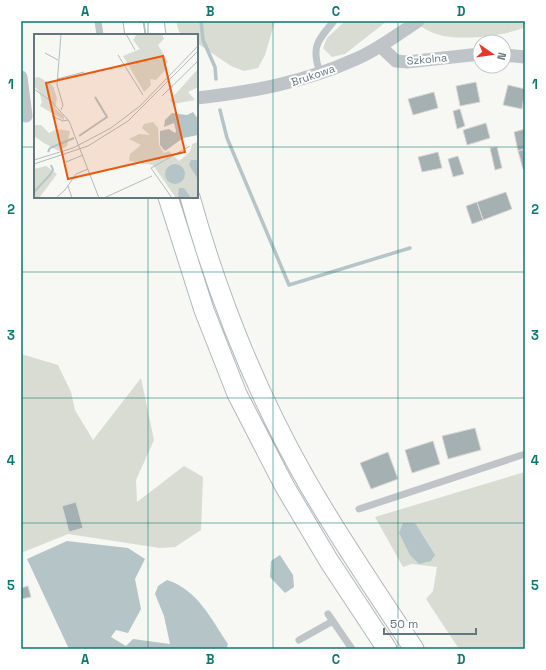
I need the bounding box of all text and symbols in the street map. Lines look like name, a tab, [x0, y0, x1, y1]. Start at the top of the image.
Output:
text: A	[81, 3, 90, 20]
text: B	[206, 3, 215, 20]
text: C	[332, 3, 340, 20]
text: D	[457, 3, 466, 20]
inset map	[34, 34, 198, 198]
north arrow	[472, 34, 512, 74]
street label: Szkolna	[406, 50, 449, 68]
text: N	[494, 51, 509, 61]
street label: Brukowa	[289, 61, 337, 89]
text: 1	[8, 76, 14, 93]
text: 1	[532, 76, 538, 93]
text: 2	[7, 201, 15, 218]
text: 2	[531, 201, 539, 218]
text: 3	[7, 327, 15, 344]
text: 3	[531, 327, 539, 344]
text: 4	[7, 452, 15, 469]
text: 4	[531, 452, 539, 469]
text: 5	[7, 577, 15, 594]
text: 5	[531, 577, 539, 594]
scale bar	[384, 610, 476, 636]
text: 50 m	[390, 616, 418, 632]
text: A	[81, 651, 90, 668]
text: B	[206, 651, 215, 668]
text: C	[332, 651, 340, 668]
text: D	[457, 651, 466, 668]

